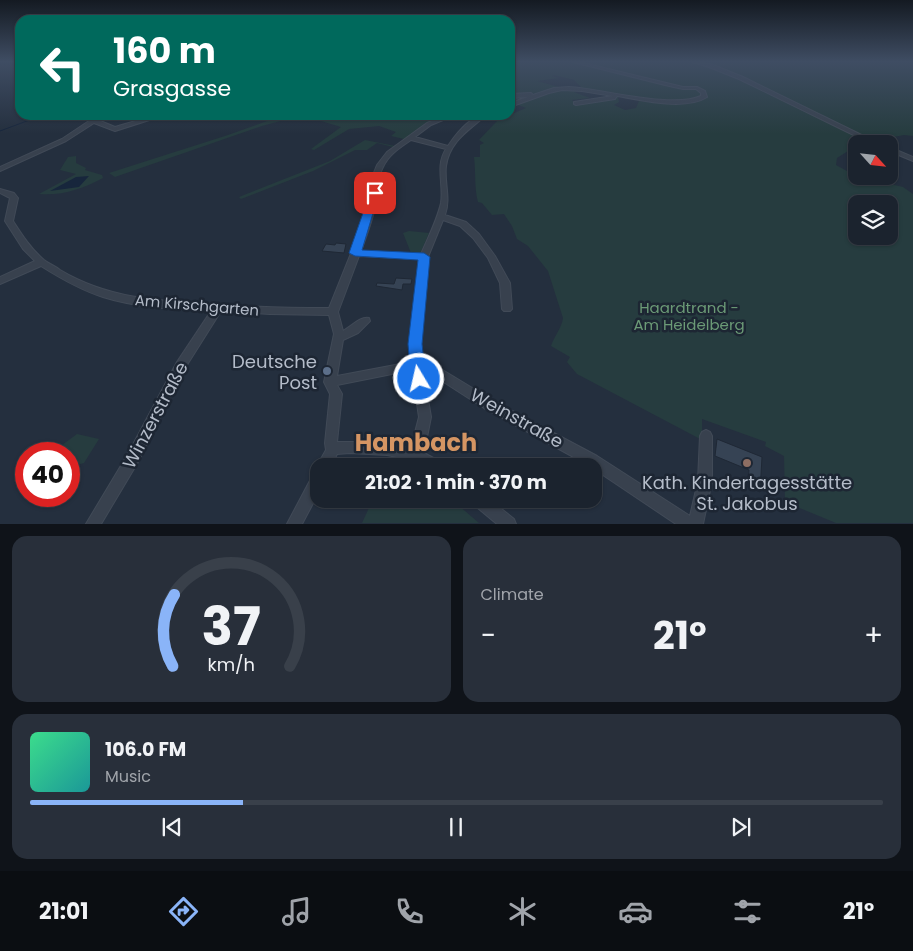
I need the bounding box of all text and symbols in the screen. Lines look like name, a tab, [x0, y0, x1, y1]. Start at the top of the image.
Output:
text: 160 m	[113, 26, 216, 75]
icon: left	[30, 35, 95, 100]
text: Grasgasse	[113, 73, 231, 104]
north arrow	[848, 135, 898, 185]
map controls	[848, 135, 898, 245]
pin	[354, 172, 396, 214]
icon: arrive	[361, 179, 389, 207]
button: layers	[848, 195, 898, 245]
street label: Am Kirschgarten	[134, 289, 260, 321]
park label: Haardtrand - Am Heidelberg	[633, 297, 745, 335]
place label: Deutsche Post	[232, 349, 317, 395]
position arrow	[392, 352, 444, 404]
street label: Winzerstraße	[116, 357, 194, 473]
marker: Deutsche Post	[321, 365, 333, 377]
street label: Weinstraße	[466, 382, 568, 454]
district label: Hambach	[355, 426, 477, 459]
speed limit sign: 40	[15, 442, 80, 507]
marker: Kath. Kindertagesstätte St. Jakobus	[741, 457, 753, 469]
text: 21:02 · 1 min · 370 m	[365, 469, 547, 496]
place label: Kath. Kindertagesstätte St. Jakobus	[642, 470, 852, 516]
text: Climate	[481, 583, 544, 606]
text: 37	[202, 590, 261, 663]
text: 21°	[653, 609, 707, 662]
text: −	[481, 616, 496, 655]
text: +	[864, 616, 883, 655]
text: km/h	[207, 652, 255, 677]
text: 106.0 FM	[105, 736, 186, 763]
text: Music	[105, 765, 151, 788]
icon: previous	[158, 813, 186, 841]
icon: pause	[442, 813, 470, 841]
icon: next	[727, 813, 755, 841]
icon: directions	[166, 894, 201, 929]
icon: music	[279, 894, 314, 929]
icon: phone	[392, 894, 427, 929]
icon: climate	[505, 894, 540, 929]
icon: car	[618, 894, 653, 929]
icon: filters	[730, 894, 765, 929]
text: 21:01	[39, 896, 89, 927]
text: 21°	[843, 896, 874, 927]

